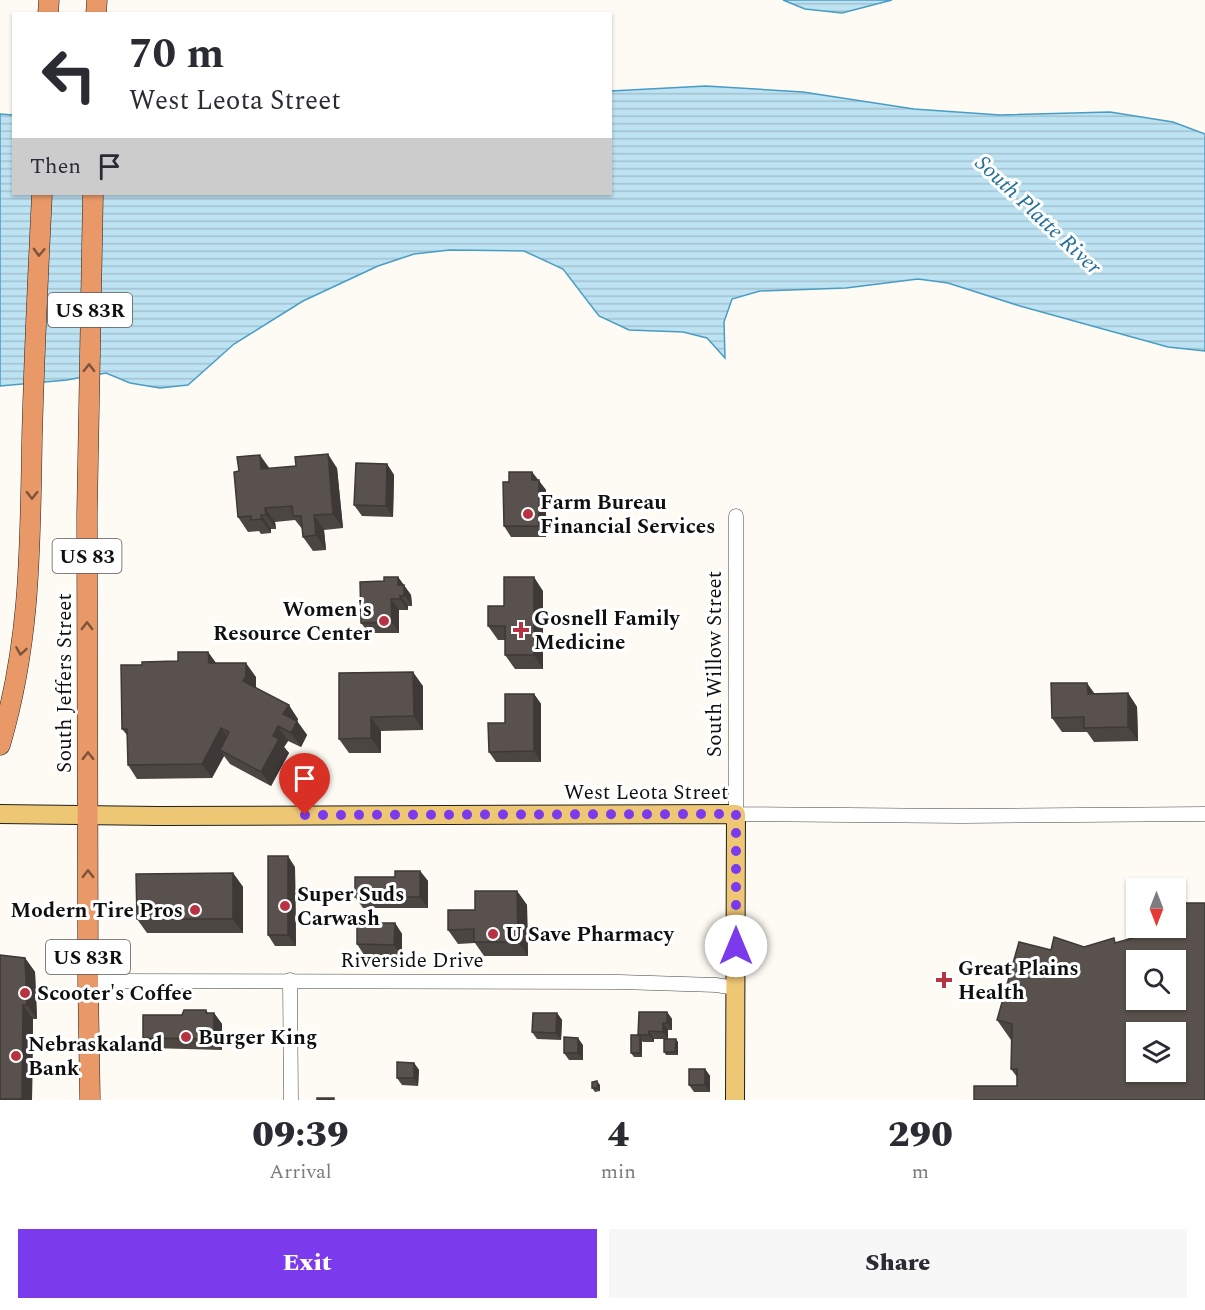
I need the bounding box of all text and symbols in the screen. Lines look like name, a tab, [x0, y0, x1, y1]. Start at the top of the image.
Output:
text: 70 m	[129, 23, 224, 86]
icon: left	[30, 36, 108, 114]
text: West Leota Street	[129, 80, 341, 122]
water label: South Platte River	[967, 148, 1109, 283]
text: Then	[30, 150, 81, 183]
icon: arrive	[93, 150, 126, 183]
one-way arrow	[33, 247, 46, 256]
road number: US 83R	[48, 293, 132, 327]
one-way arrow	[83, 364, 95, 373]
place label: Farm Bureau Financial Services	[540, 487, 715, 543]
one-way arrow	[25, 490, 38, 499]
marker: Farm Bureau Financial Services	[521, 507, 535, 521]
road number: US 83	[52, 539, 122, 573]
street label: South Willow Street	[699, 571, 731, 757]
street label: South Jeffers Street	[49, 593, 81, 773]
place label: Women's Resource Center	[213, 594, 372, 650]
place label: Gosnell Family Medicine	[534, 603, 681, 659]
marker: Women's Resource Center	[377, 614, 391, 628]
marker: Gosnell Family Medicine	[512, 621, 530, 639]
one-way arrow	[81, 622, 93, 631]
one-way arrow	[16, 647, 28, 656]
one-way arrow	[82, 752, 94, 761]
pin	[279, 753, 330, 815]
icon: arrive	[288, 762, 321, 795]
street label: West Leota Street	[564, 777, 728, 809]
one-way arrow	[82, 869, 94, 878]
north arrow	[1126, 878, 1186, 938]
map controls	[1126, 878, 1186, 1082]
place label: Super Suds Carwash	[297, 879, 404, 935]
place label: Modern Tire Pros	[10, 895, 183, 927]
marker: Super Suds Carwash	[278, 899, 292, 913]
marker: Modern Tire Pros	[188, 903, 202, 917]
position arrow	[704, 914, 768, 978]
place label: U Save Pharmacy	[505, 919, 675, 951]
marker: U Save Pharmacy	[486, 927, 500, 941]
road number: US 83R	[46, 940, 130, 974]
street label: Riverside Drive	[340, 945, 484, 977]
button: search	[1126, 950, 1186, 1010]
place label: Great Plains Health	[958, 953, 1079, 1009]
marker: Great Plains Health	[935, 971, 953, 989]
place label: Scooter's Coffee	[37, 978, 192, 1010]
marker: Scooter's Coffee	[18, 986, 32, 1000]
place label: Burger King	[198, 1022, 317, 1054]
button: layers	[1126, 1022, 1186, 1082]
place label: Nebraskaland Bank	[28, 1029, 163, 1085]
marker: Burger King	[179, 1030, 193, 1044]
marker: Nebraskaland Bank	[9, 1049, 23, 1063]
text: 09:39	[252, 1108, 349, 1163]
text: 4	[608, 1108, 629, 1163]
text: 290	[888, 1108, 953, 1163]
text: Arrival	[269, 1157, 332, 1187]
text: min	[601, 1157, 636, 1187]
text: m	[912, 1157, 929, 1187]
button: Exit	[18, 1229, 597, 1298]
button: Share	[609, 1229, 1187, 1298]

